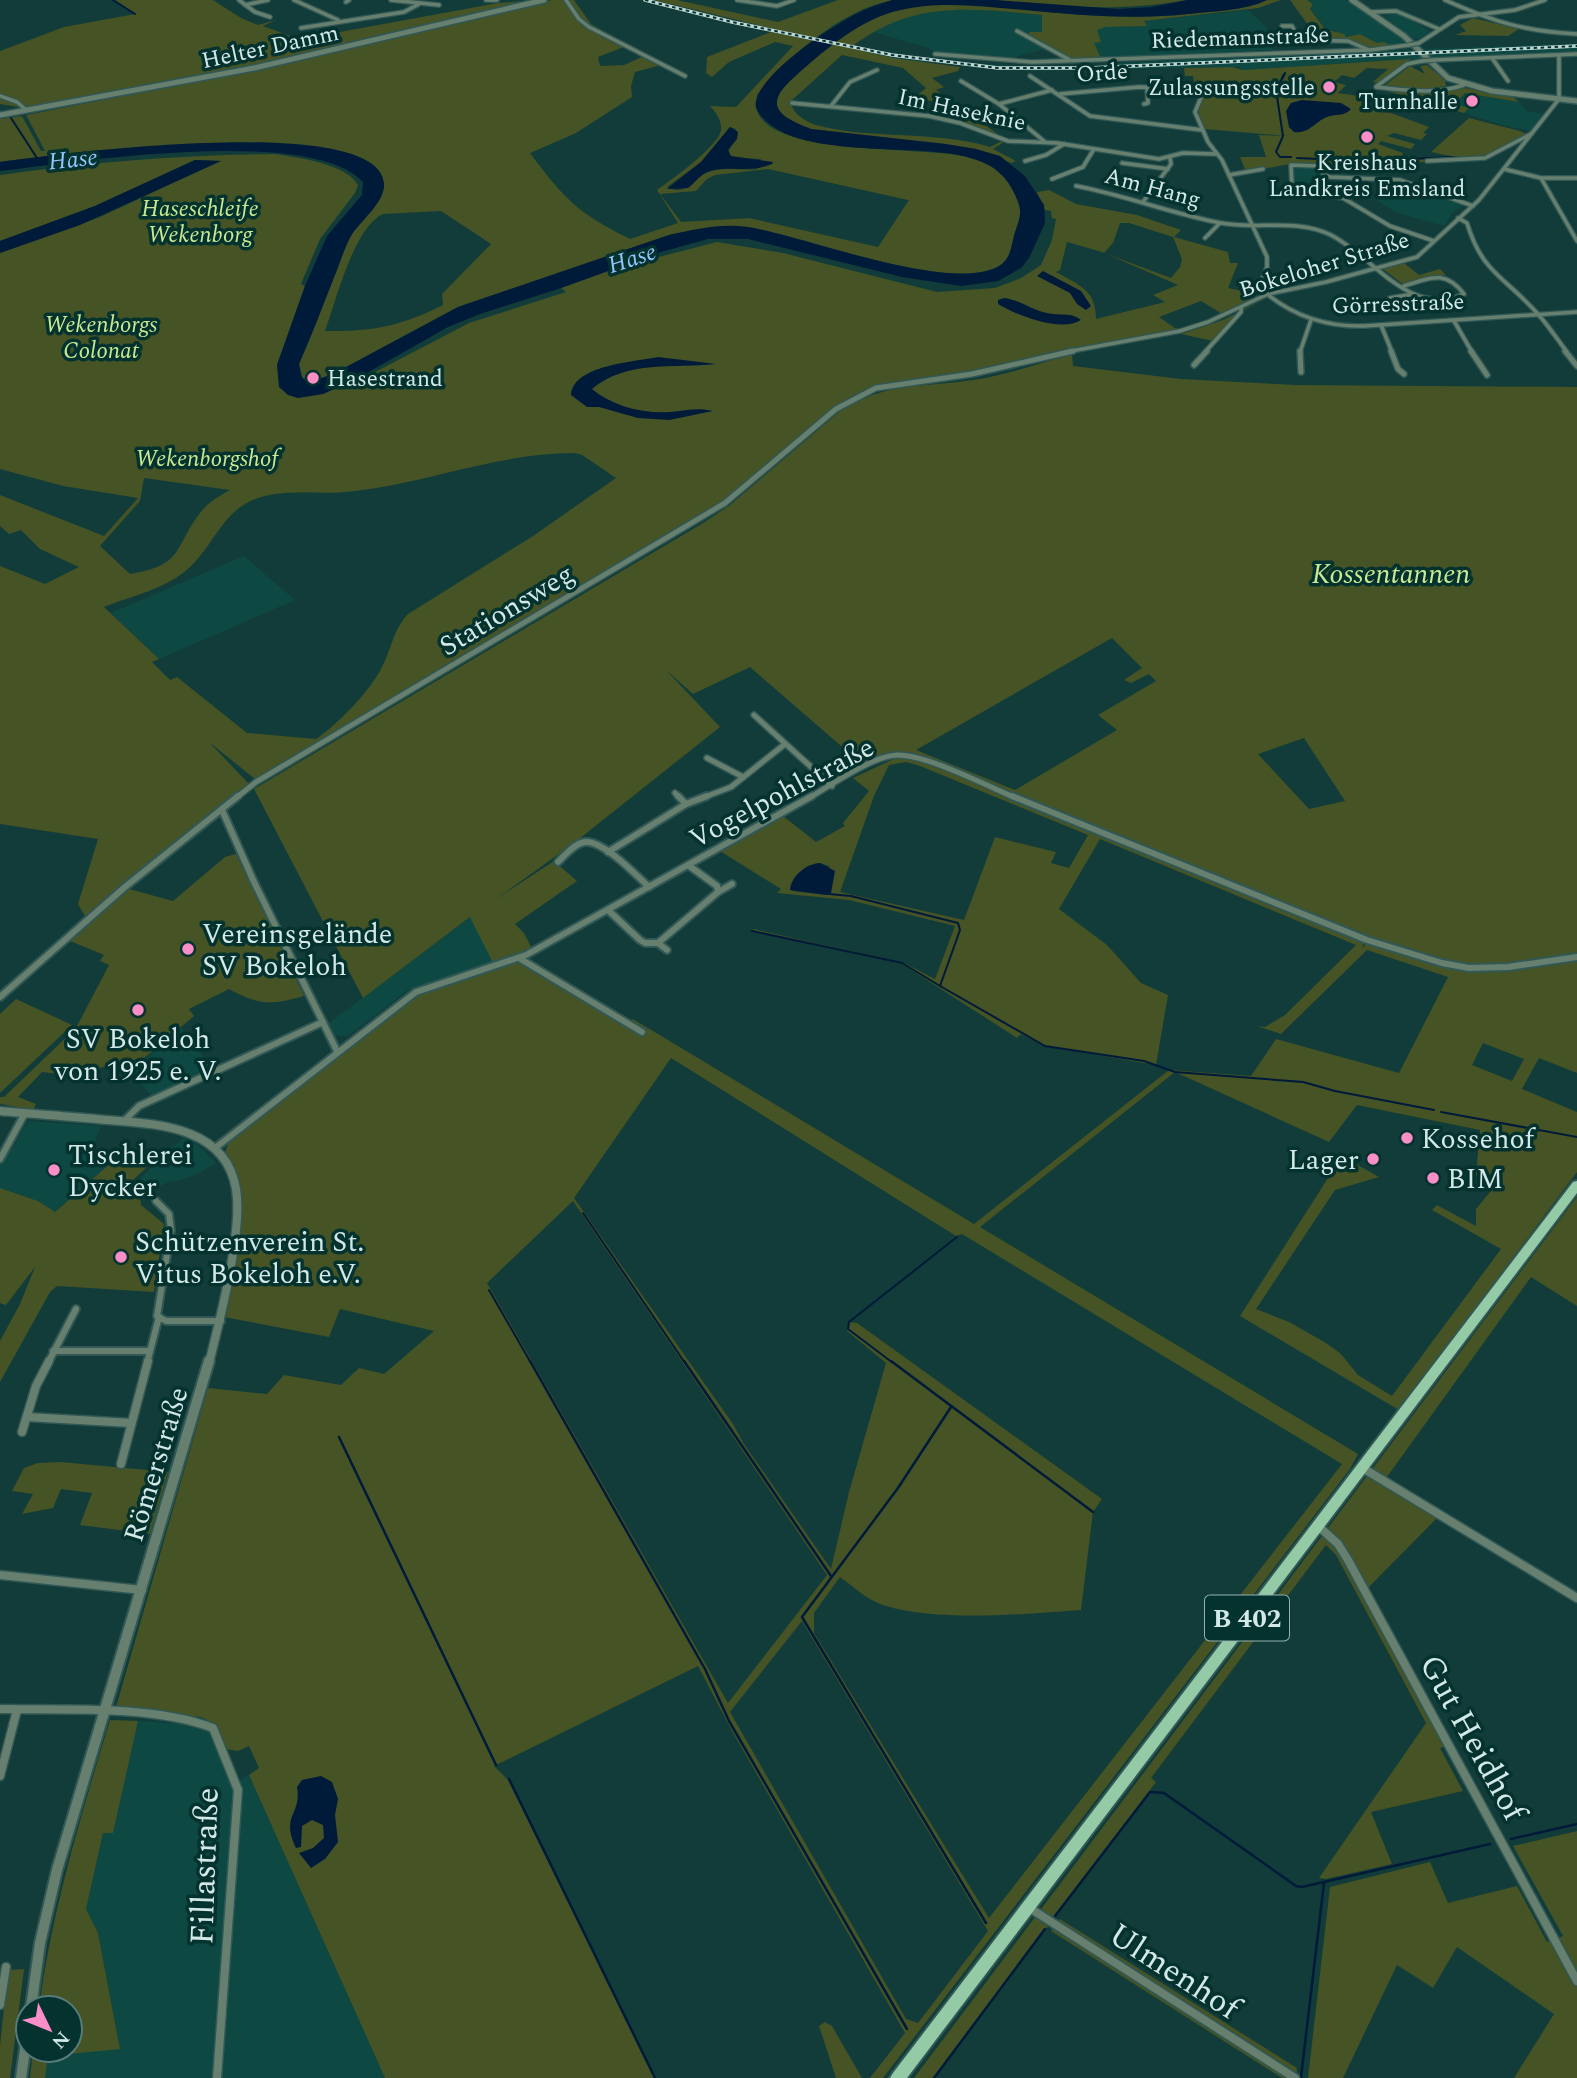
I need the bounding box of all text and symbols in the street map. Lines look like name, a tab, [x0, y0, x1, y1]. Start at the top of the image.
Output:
street label: Helter Damm	[199, 16, 342, 79]
street label: Riedemannstraße	[1150, 18, 1330, 59]
street label: Orde	[1075, 54, 1129, 93]
place label: Zulassungsstelle	[1148, 71, 1315, 106]
marker: Zulassungsstelle	[1321, 79, 1337, 95]
street label: Im Haseknie	[895, 80, 1029, 141]
place label: Turnhalle	[1358, 85, 1458, 120]
marker: Turnhalle	[1464, 93, 1480, 109]
marker: Kreishaus Landkreis Emsland	[1359, 129, 1375, 145]
water label: Hase	[47, 140, 100, 180]
place label: Kreishaus Landkreis Emsland	[1269, 146, 1466, 207]
street label: Am Hang	[1101, 159, 1205, 218]
park label: Haseschleife Wekenborg	[141, 192, 259, 253]
street label: Bokeloher Straße	[1235, 223, 1414, 308]
water label: Hase	[603, 234, 661, 284]
street label: Görresstraße	[1331, 285, 1465, 324]
park label: Wekenborgs Colonat	[45, 308, 157, 369]
place label: Hasestrand	[327, 362, 443, 397]
marker: Hasestrand	[305, 370, 321, 386]
park label: Wekenborgshof	[135, 442, 282, 477]
street label: Stationsweg	[431, 553, 583, 668]
park label: Kossentannen	[1312, 553, 1470, 596]
street label: Vogelpohlstraße	[681, 726, 882, 860]
place label: Vereinsgelände SV Bokeloh	[202, 913, 392, 988]
marker: Vereinsgelände SV Bokeloh	[180, 941, 196, 957]
marker: SV Bokeloh von 1925 e. V.	[130, 1002, 146, 1018]
place label: SV Bokeloh von 1925 e. V.	[53, 1018, 222, 1093]
place label: Kossehof	[1421, 1118, 1537, 1161]
marker: Kossehof	[1399, 1130, 1415, 1146]
place label: Tischlerei Dycker	[68, 1134, 193, 1209]
place label: Lager	[1288, 1139, 1359, 1182]
marker: Lager	[1365, 1151, 1381, 1167]
place label: BIM	[1447, 1158, 1503, 1201]
marker: Tischlerei Dycker	[46, 1162, 62, 1178]
marker: BIM	[1425, 1170, 1441, 1186]
place label: Schützenverein St. Vitus Bokeloh e.V.	[135, 1221, 364, 1296]
marker: Schützenverein St. Vitus Bokeloh e.V.	[113, 1249, 129, 1265]
street label: Römerstraße	[112, 1382, 200, 1547]
road number: B 402	[1205, 1596, 1289, 1640]
street label: Gut Heidhof	[1406, 1646, 1540, 1833]
street label: Fillastraße	[177, 1787, 233, 1945]
street label: Ulmenhof	[1098, 1910, 1252, 2034]
north arrow	[14, 1994, 84, 2064]
text: N	[44, 2024, 76, 2055]

